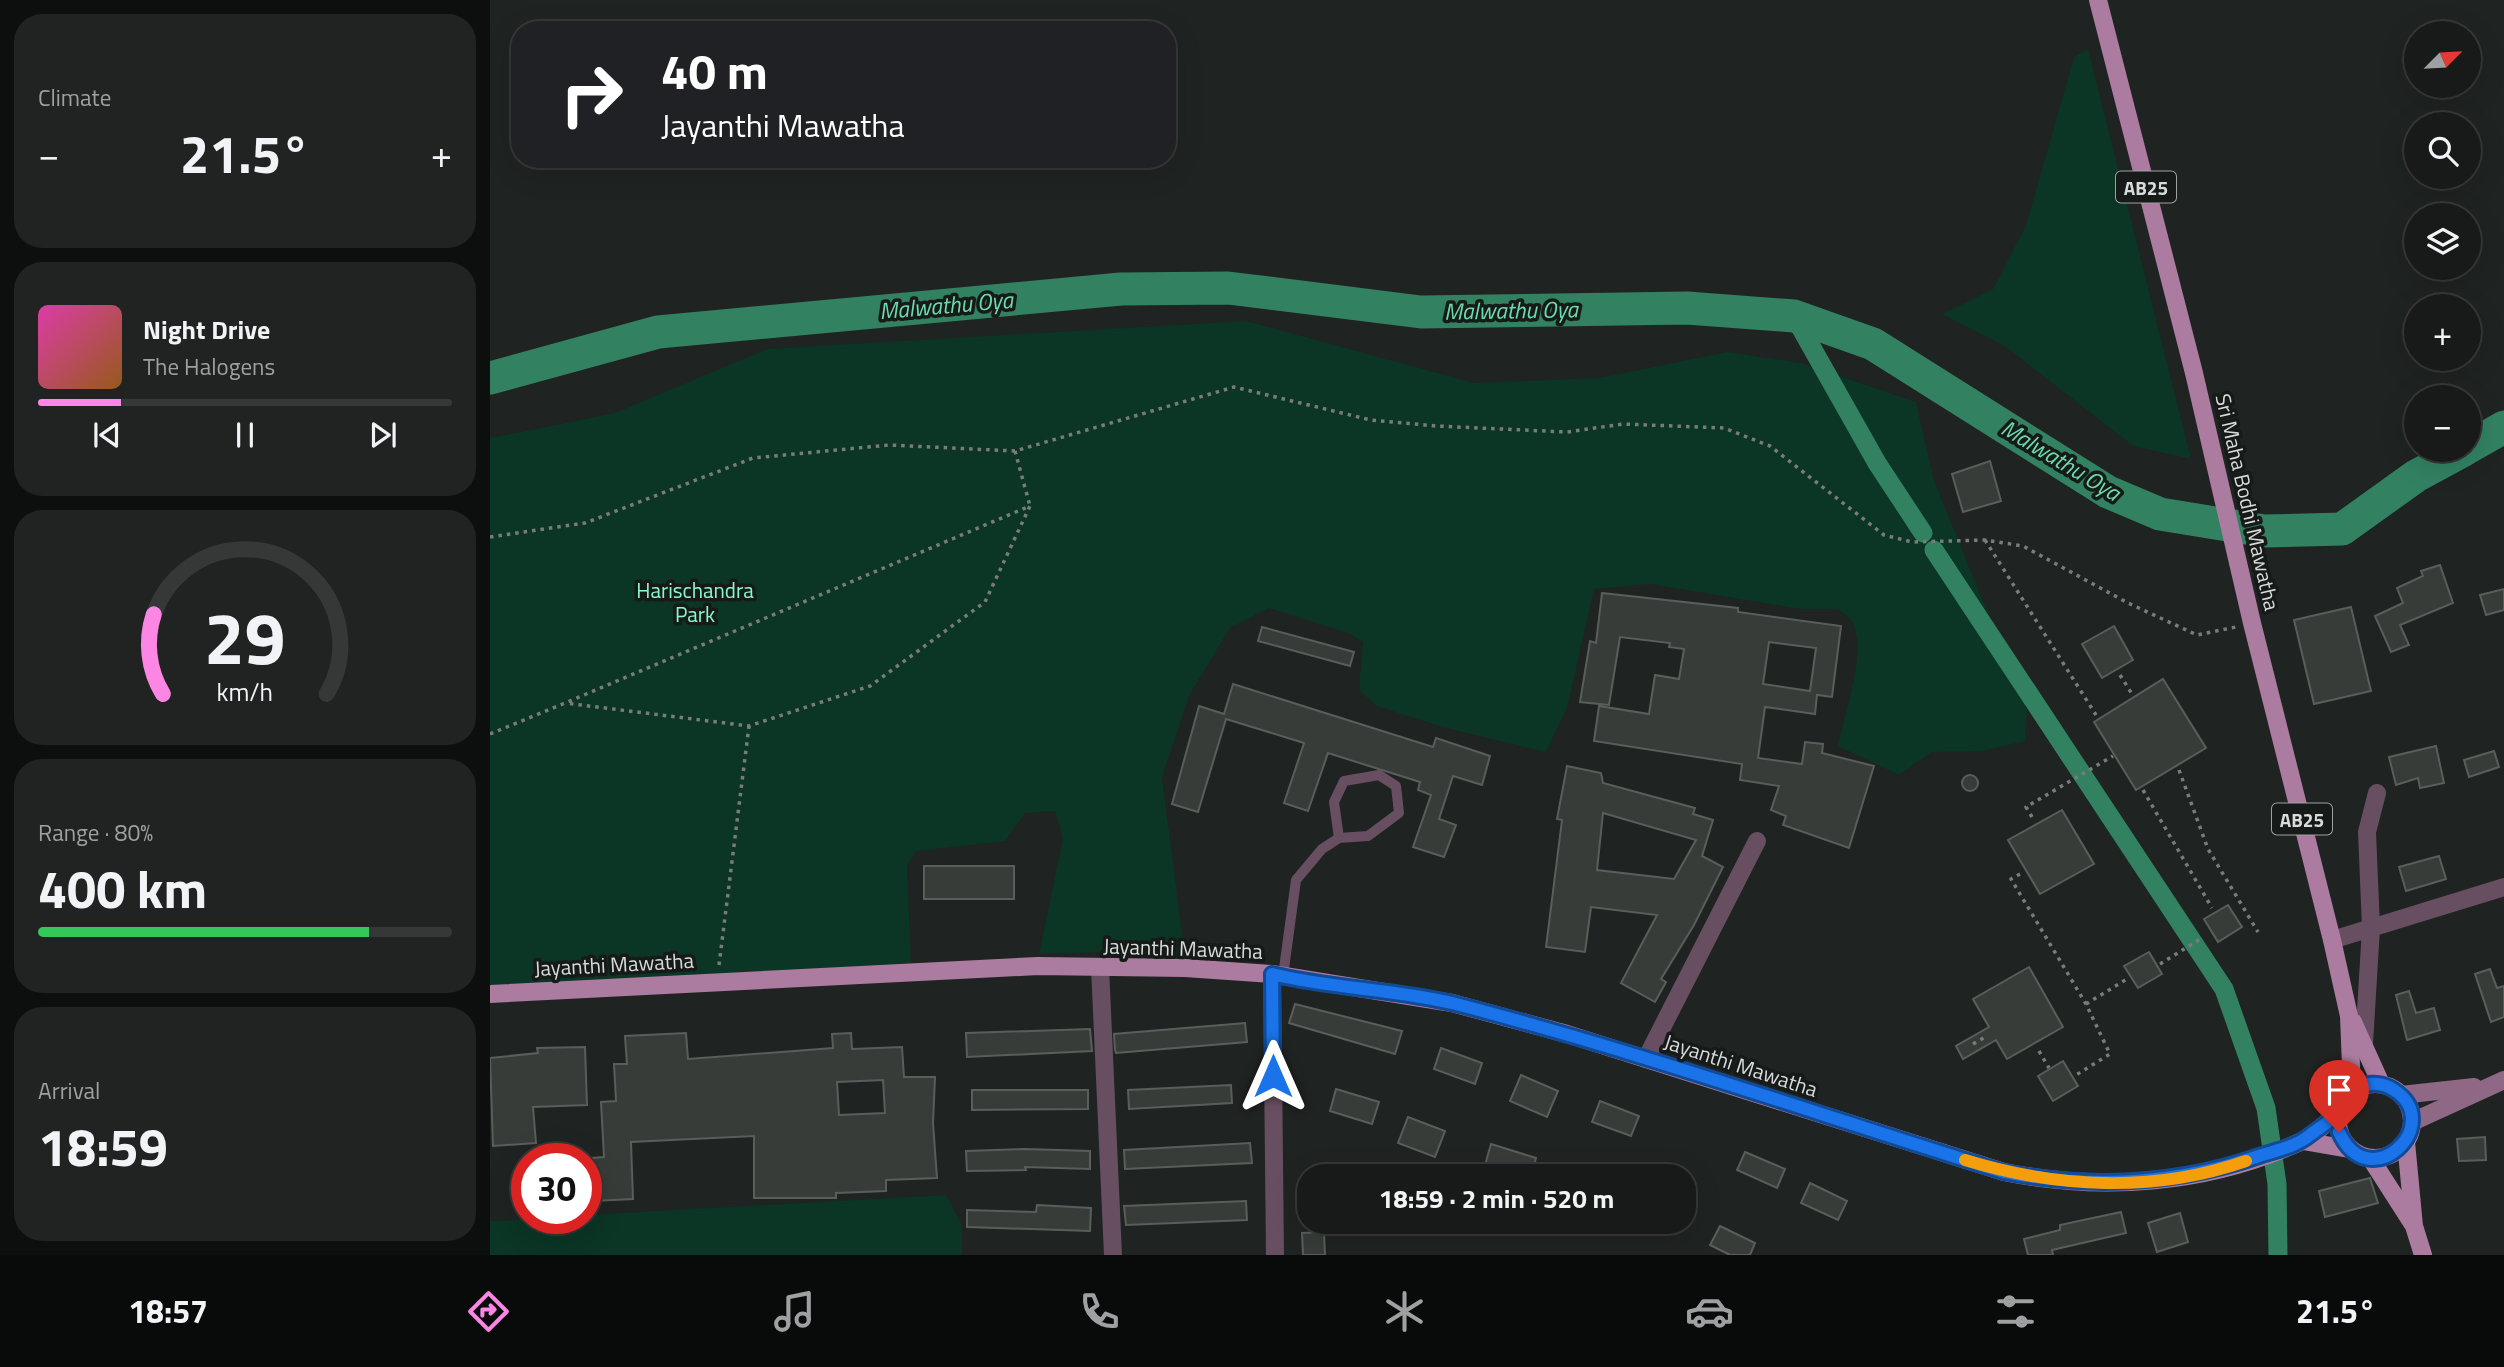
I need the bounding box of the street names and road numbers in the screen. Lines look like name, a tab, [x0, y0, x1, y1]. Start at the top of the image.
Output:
road number: AB25	[2116, 172, 2176, 202]
street label: Sri Maha Bodhi Mawatha	[2207, 390, 2289, 614]
road number: AB25	[2272, 804, 2332, 834]
street label: Jayanthi Mawatha	[1103, 929, 1264, 967]
street label: Jayanthi Mawatha	[533, 944, 695, 984]
street label: Jayanthi Mawatha	[1660, 1025, 1822, 1105]

